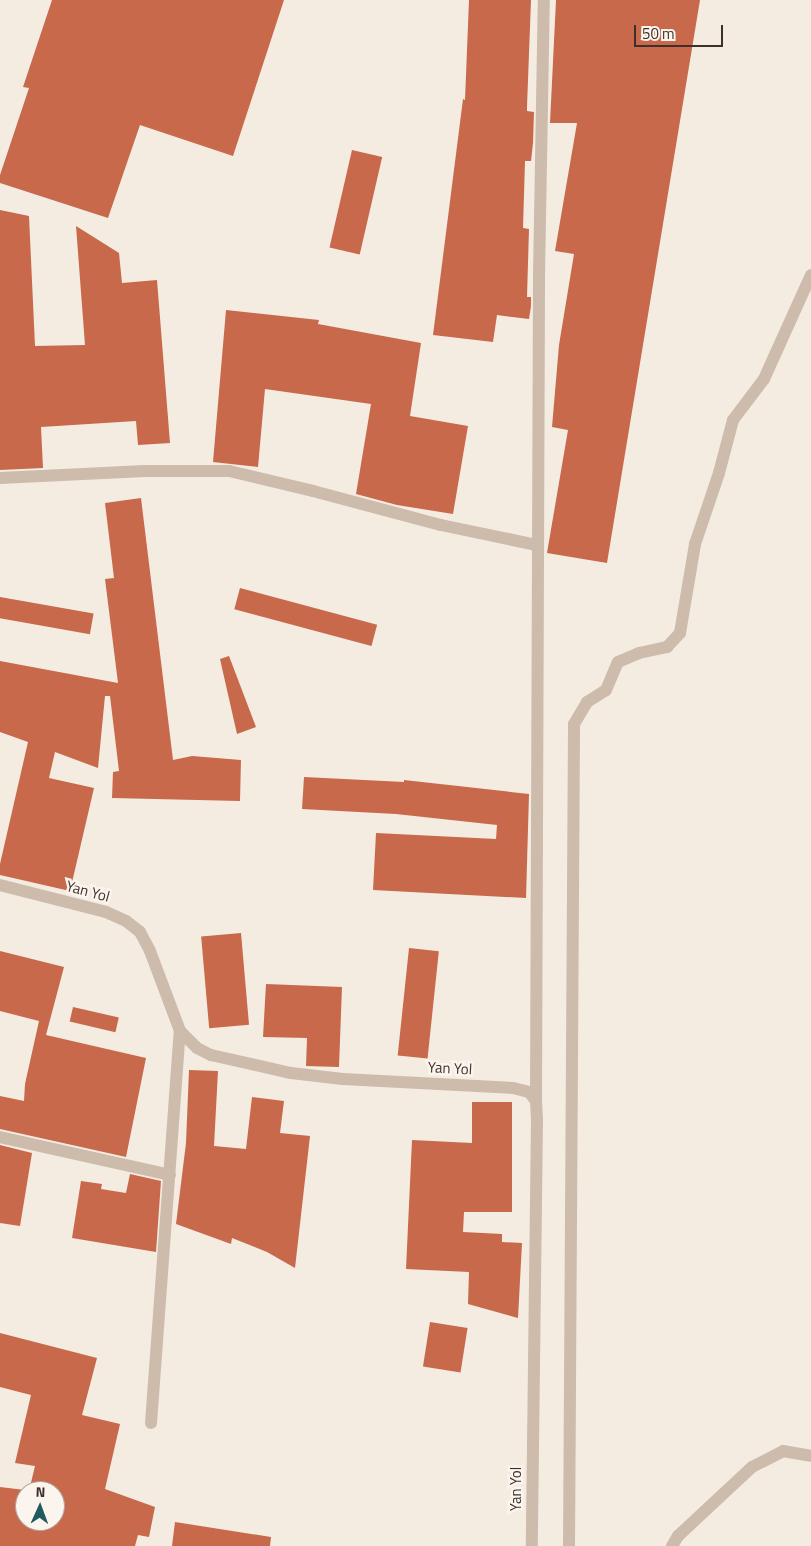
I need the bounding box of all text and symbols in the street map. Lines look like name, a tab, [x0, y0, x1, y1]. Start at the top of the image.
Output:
scale bar	[636, 15, 725, 47]
text: 50 m	[642, 22, 675, 45]
street label: Yan Yol	[64, 877, 112, 905]
street label: Yan Yol	[427, 1058, 473, 1078]
street label: Yan Yol	[507, 1467, 525, 1511]
north arrow	[15, 1481, 65, 1531]
text: N	[35, 1481, 46, 1502]

